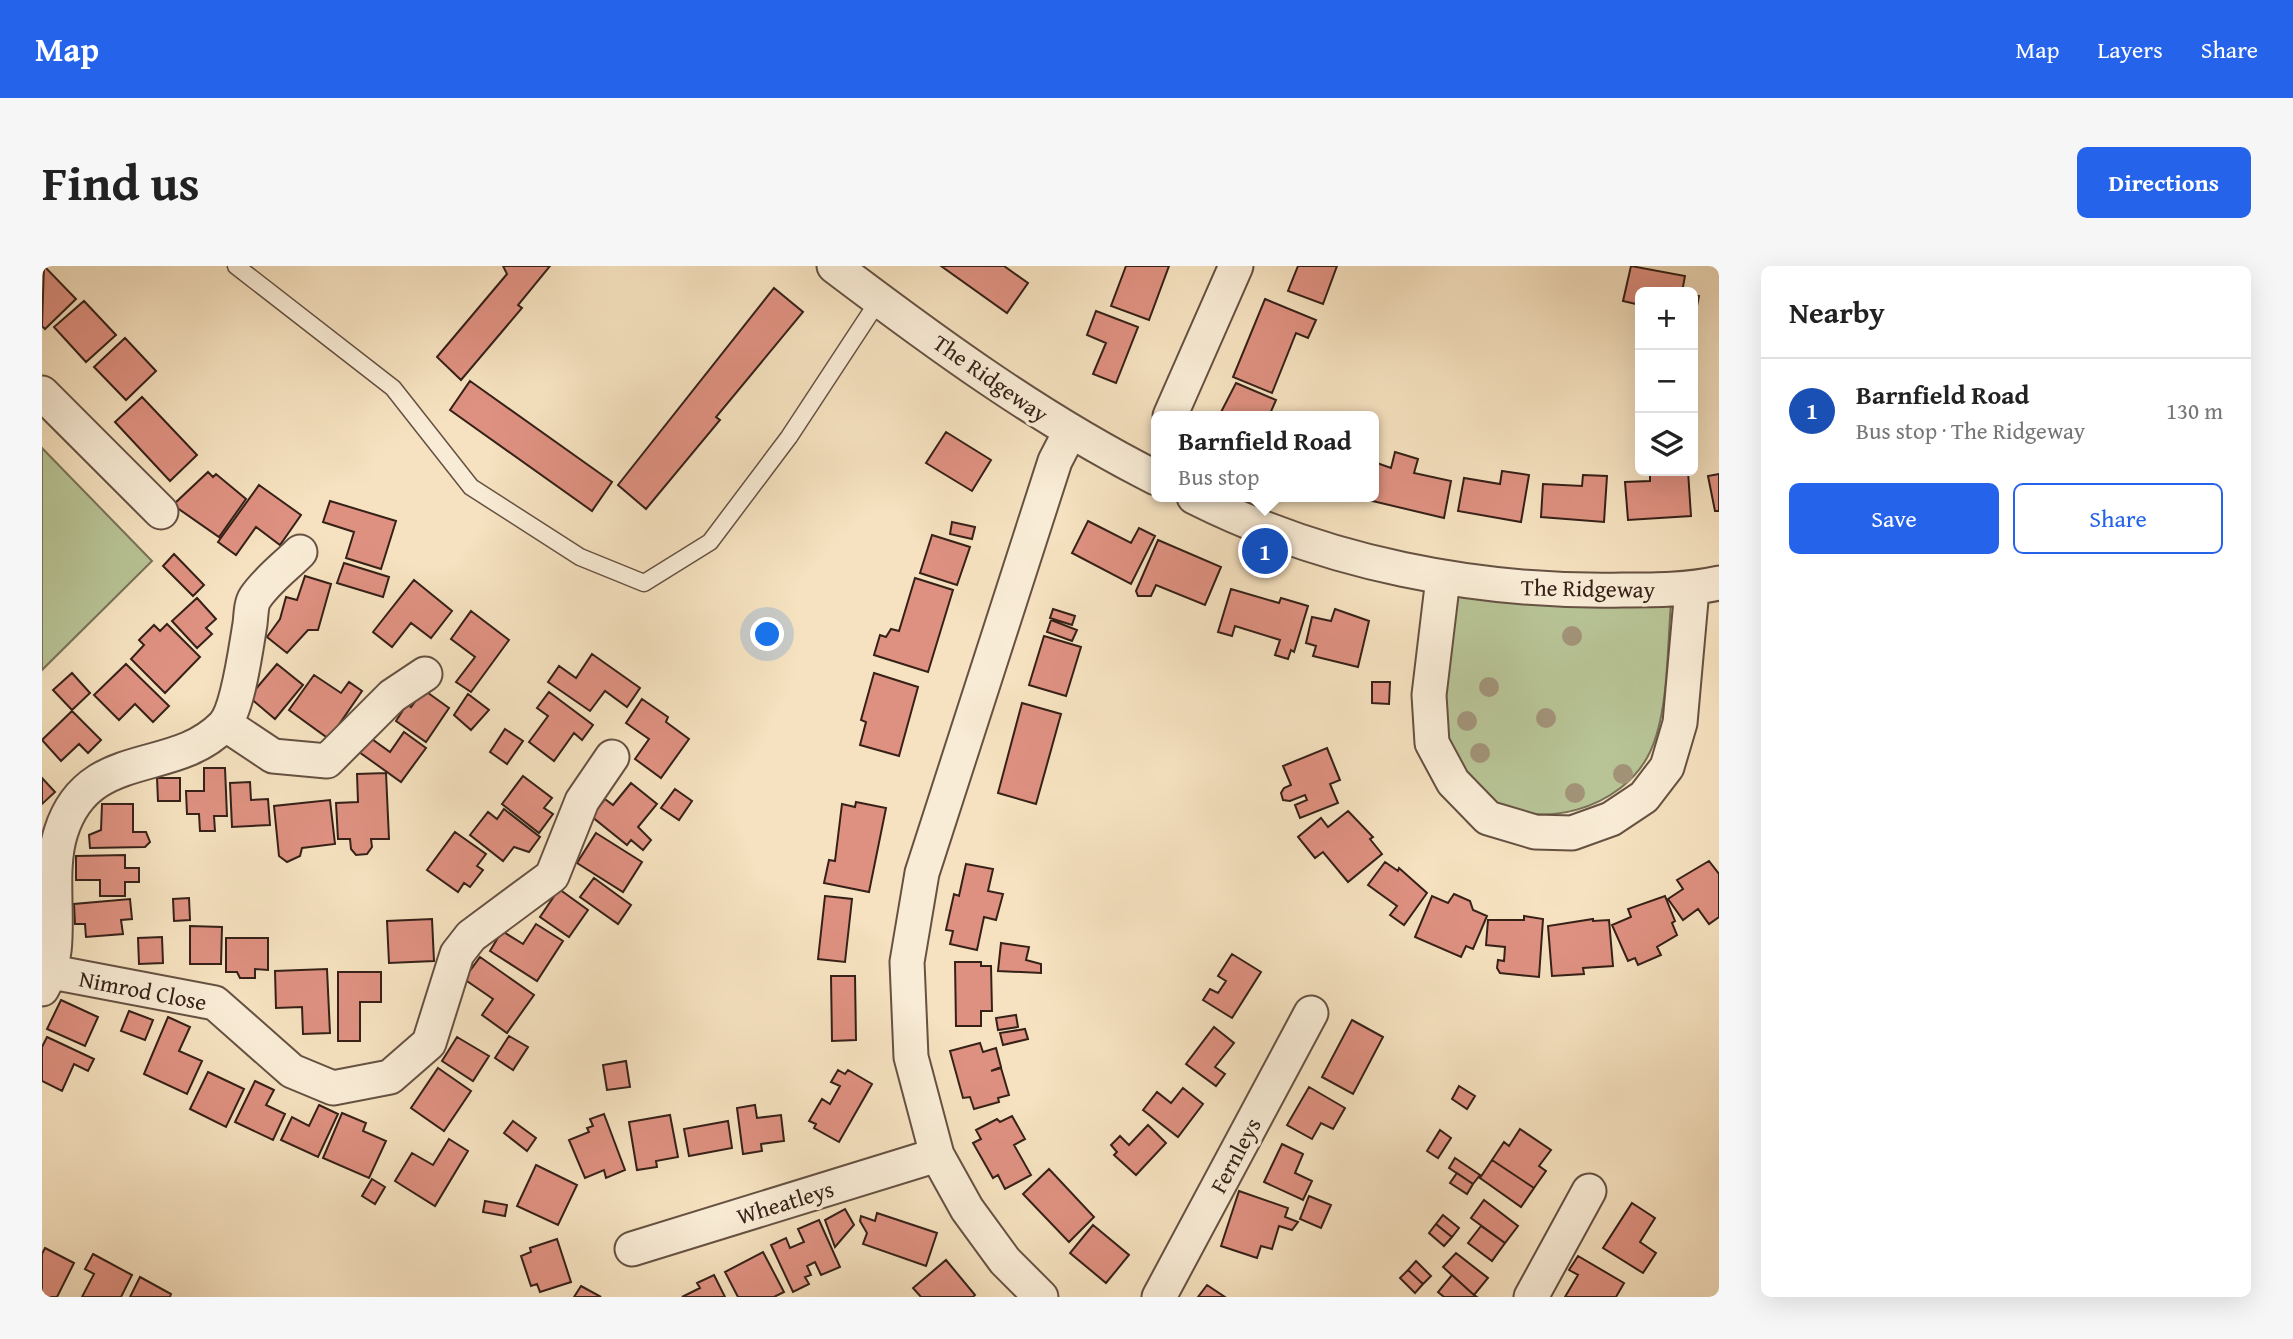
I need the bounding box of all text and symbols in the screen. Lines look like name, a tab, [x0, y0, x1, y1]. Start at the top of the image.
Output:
text: Map	[35, 25, 99, 73]
text: Map	[2016, 32, 2059, 67]
text: Layers	[2097, 32, 2163, 67]
text: Share	[2201, 32, 2258, 67]
text: Find us	[42, 146, 200, 218]
button: Directions	[2077, 147, 2251, 218]
map controls	[1635, 287, 1698, 476]
button: +	[1635, 287, 1698, 350]
text: Nearby	[1789, 290, 1885, 334]
street label: The Ridgeway	[927, 326, 1056, 430]
button: −	[1635, 350, 1698, 413]
text: Barnfield Road	[1856, 375, 2030, 414]
text: 1	[1806, 394, 1818, 427]
text: 130 m	[2166, 394, 2223, 427]
popup	[1151, 411, 1379, 502]
button: layers	[1635, 413, 1698, 476]
text: Bus stop · The Ridgeway	[1856, 414, 2085, 447]
text: Barnfield Road	[1178, 421, 1352, 460]
text: Bus stop	[1178, 460, 1259, 493]
button: Save	[1789, 483, 1999, 554]
button: Share	[2013, 483, 2223, 554]
pin: 1	[1242, 525, 1288, 577]
street label: The Ridgeway	[1521, 570, 1656, 606]
your location	[750, 617, 784, 651]
street label: Nimrod Close	[76, 961, 210, 1019]
street label: Fernleys	[1201, 1111, 1269, 1199]
street label: Wheatleys	[732, 1172, 838, 1232]

